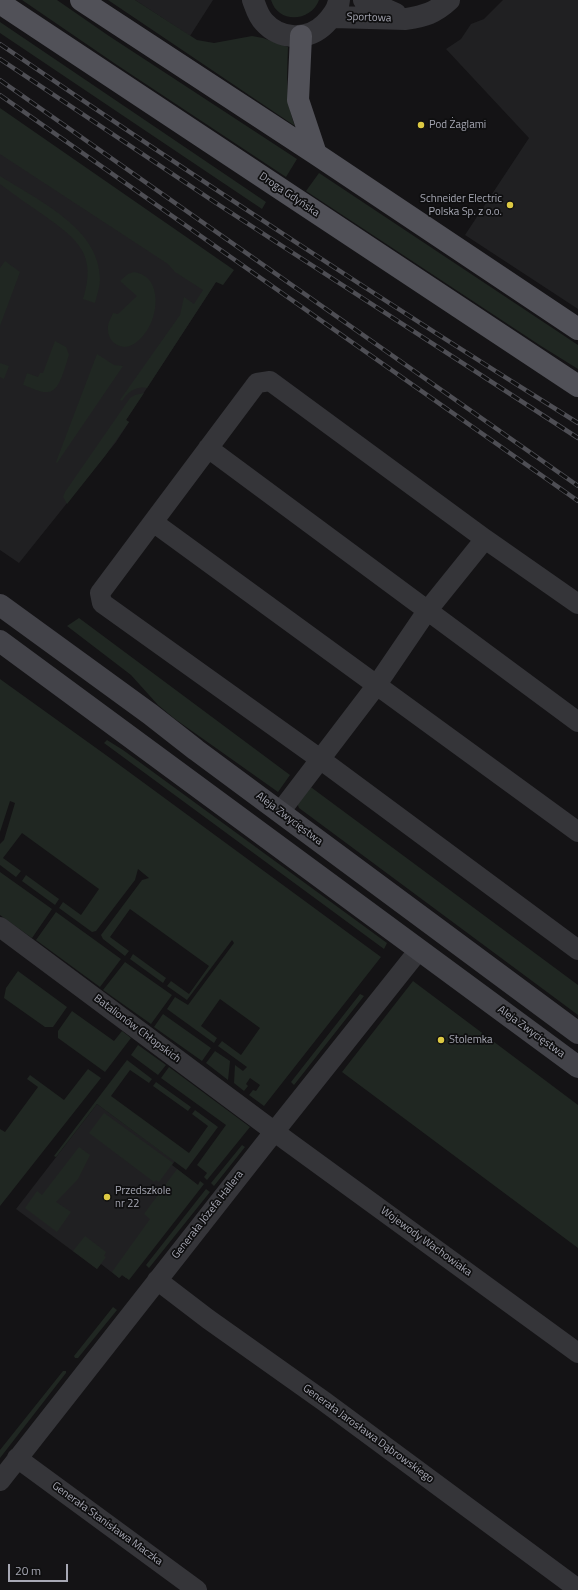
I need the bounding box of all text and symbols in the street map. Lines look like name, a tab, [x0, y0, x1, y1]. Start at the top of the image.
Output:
street label: Sportowa	[346, 11, 392, 25]
place label: Pod Żaglami	[429, 118, 486, 132]
marker: Pod Żaglami	[416, 120, 426, 130]
street label: Droga Gdyńska	[256, 170, 322, 220]
place label: Schneider Electric Polska Sp. z o.o.	[420, 192, 502, 218]
marker: Schneider Electric Polska Sp. z o.o.	[505, 200, 515, 210]
street label: Aleja Zwycięstwa	[253, 790, 325, 848]
street label: Batalionów Chłopskich	[91, 992, 183, 1066]
street label: Aleja Zwycięstwa	[495, 1003, 567, 1061]
place label: Stolemka	[449, 1033, 493, 1047]
marker: Stolemka	[436, 1035, 446, 1045]
street label: Generała Józefa Hallera	[169, 1168, 247, 1262]
place label: Przedszkole nr 22	[115, 1184, 171, 1210]
marker: Przedszkole nr 22	[102, 1192, 112, 1202]
street label: Wojewody Wachowiaka	[378, 1204, 474, 1280]
street label: Generała Jarosława Dąbrowskiego	[300, 1382, 436, 1486]
street label: Generała Stanisława Maczka	[49, 1479, 165, 1569]
scale bar	[10, 1556, 70, 1582]
text: 20 m	[15, 1561, 41, 1580]

